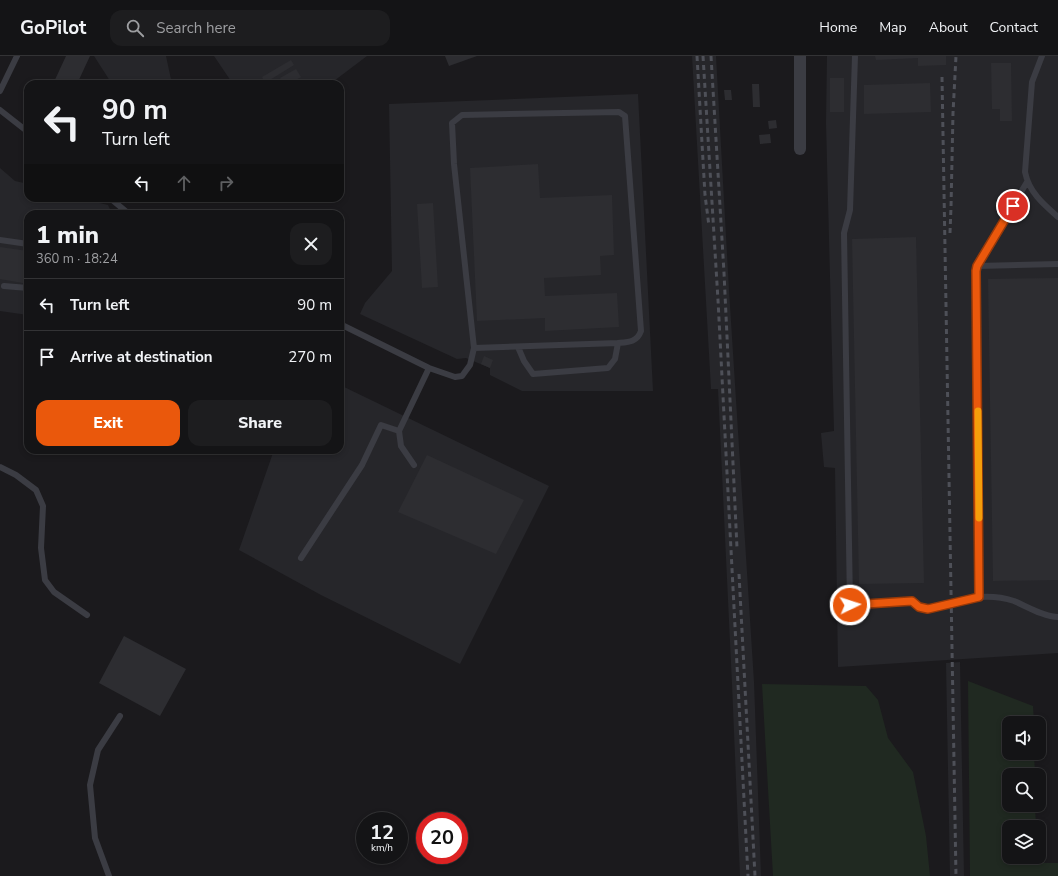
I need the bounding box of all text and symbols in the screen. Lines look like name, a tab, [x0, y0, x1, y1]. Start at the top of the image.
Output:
search box	[110, 10, 390, 46]
text: GoPilot	[20, 15, 86, 41]
icon: search	[124, 17, 146, 39]
text: Search here	[156, 18, 236, 38]
text: Home	[819, 18, 857, 37]
text: Map	[879, 18, 907, 37]
text: About	[929, 18, 968, 37]
text: Contact	[990, 18, 1038, 37]
text: 90 m	[102, 91, 168, 129]
icon: left	[36, 96, 88, 148]
text: Turn left	[102, 127, 170, 151]
icon: left	[131, 172, 153, 194]
icon: ahead	[173, 172, 195, 194]
icon: right	[215, 172, 237, 194]
pin	[996, 189, 1030, 223]
icon: arrive	[1002, 195, 1024, 217]
text: 1 min	[36, 219, 99, 251]
button: close	[290, 223, 332, 265]
text: 360 m · 18:24	[36, 250, 118, 268]
icon: left	[36, 294, 58, 316]
text: Turn left	[70, 295, 129, 315]
text: 90 m	[297, 295, 332, 315]
icon: arrive	[36, 346, 58, 368]
text: Arrive at destination	[70, 347, 213, 367]
text: 270 m	[288, 347, 332, 367]
button: Exit	[36, 400, 180, 446]
button: Share	[188, 400, 332, 446]
position arrow	[829, 584, 871, 626]
map controls	[1002, 716, 1046, 864]
button: sound	[1002, 716, 1046, 760]
button: search	[1002, 768, 1046, 812]
speed limit sign: 20	[416, 812, 468, 864]
text: 12	[370, 819, 394, 846]
button: layers	[1002, 820, 1046, 864]
text: km/h	[371, 841, 393, 855]

